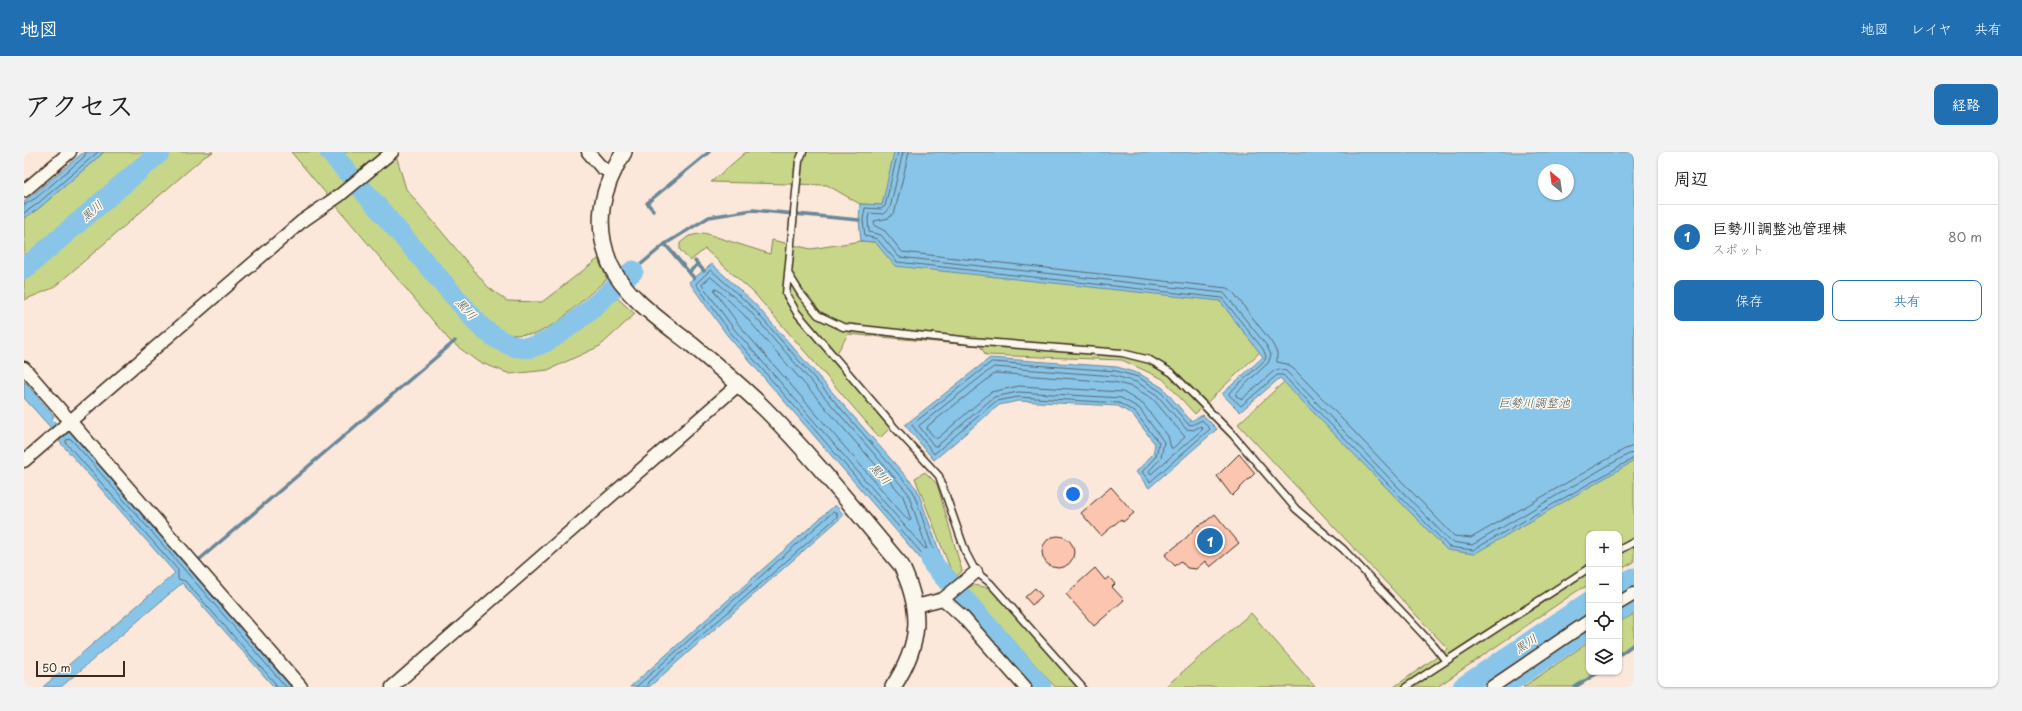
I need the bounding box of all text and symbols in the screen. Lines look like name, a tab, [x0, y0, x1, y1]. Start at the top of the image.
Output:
text: 地図	[20, 14, 58, 42]
text: 地図	[1861, 18, 1889, 39]
text: レイヤ	[1911, 18, 1952, 39]
text: 共有	[1974, 18, 2002, 39]
text: アクセス	[24, 83, 134, 126]
button: 経路	[1934, 84, 1998, 125]
north arrow	[1538, 164, 1574, 200]
text: 周辺	[1674, 165, 1708, 191]
water label: 黒川	[76, 196, 106, 225]
text: 巨勢川調整池管理棟	[1712, 216, 1847, 239]
text: 1	[1684, 227, 1690, 246]
text: 80 m	[1948, 227, 1982, 246]
text: スポット	[1712, 239, 1764, 258]
button: 保存	[1674, 280, 1824, 321]
button: 共有	[1832, 280, 1982, 321]
water label: 黒川	[452, 293, 481, 323]
water label: 巨勢川調整池	[1498, 393, 1571, 411]
water label: 黒川	[866, 458, 895, 488]
your location	[1063, 484, 1083, 504]
pin: 1	[1197, 526, 1223, 556]
map controls	[1586, 531, 1622, 675]
button: +	[1586, 531, 1622, 567]
button: −	[1586, 567, 1622, 603]
button: locate	[1586, 603, 1622, 639]
water label: 黒川	[1510, 629, 1540, 657]
button: layers	[1586, 639, 1622, 675]
scale bar	[36, 659, 125, 678]
text: 50 m	[42, 659, 71, 676]

